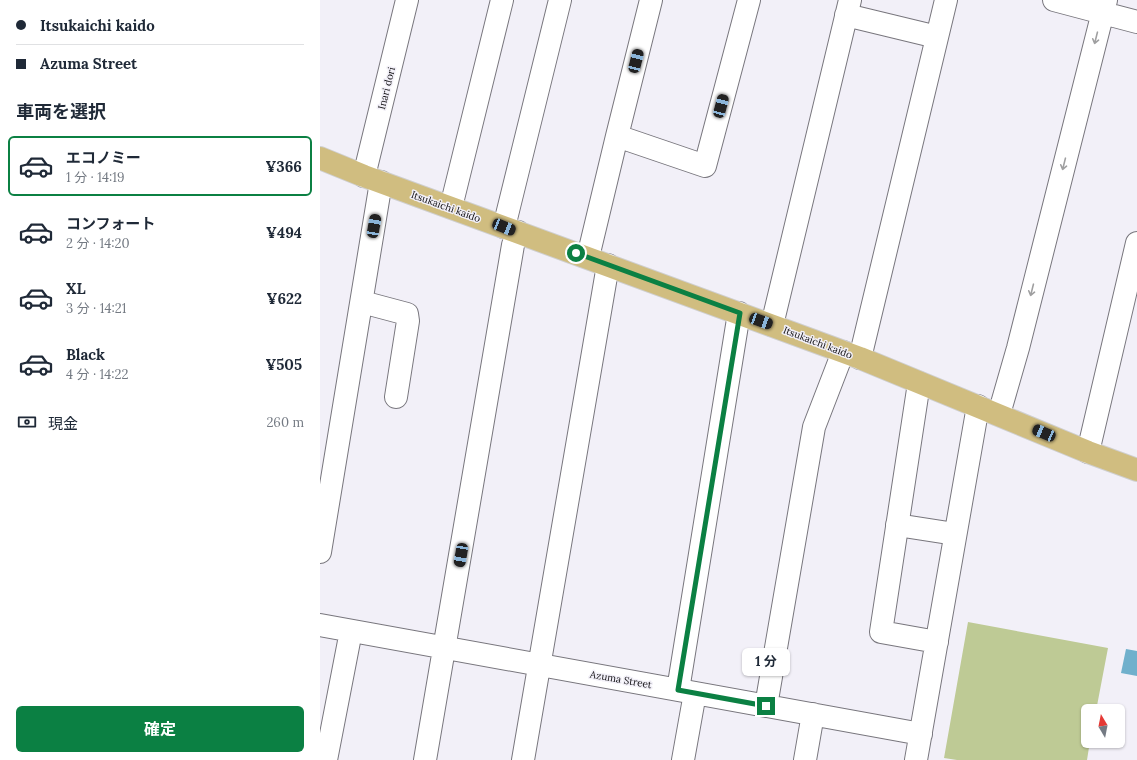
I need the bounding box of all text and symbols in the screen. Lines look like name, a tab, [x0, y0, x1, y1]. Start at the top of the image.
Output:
text: Itsukaichi kaido	[40, 16, 155, 35]
one-way arrow	[1092, 31, 1100, 44]
car	[627, 48, 645, 74]
text: Azuma Street	[40, 54, 137, 73]
street label: Inari dori	[375, 65, 398, 111]
car	[712, 93, 730, 119]
text: 車両を選択	[16, 100, 106, 123]
icon: car	[18, 148, 54, 184]
text: エコノミー	[66, 148, 141, 167]
text: ¥366	[266, 157, 302, 176]
one-way arrow	[1060, 157, 1068, 170]
text: 1 分 · 14:19	[66, 169, 125, 186]
street label: Itsukaichi kaido	[409, 188, 482, 225]
car	[366, 213, 382, 239]
icon: car	[18, 214, 54, 250]
text: コンフォート	[66, 214, 156, 233]
car	[491, 217, 517, 237]
text: ¥494	[266, 223, 302, 242]
text: 2 分 · 14:20	[66, 235, 130, 252]
route start	[567, 244, 585, 262]
text: XL	[66, 279, 86, 298]
icon: car	[18, 280, 54, 316]
one-way arrow	[1028, 283, 1036, 296]
text: ¥622	[267, 289, 302, 308]
text: 3 分 · 14:21	[66, 300, 127, 317]
car	[748, 311, 774, 331]
street label: Itsukaichi kaido	[781, 323, 854, 362]
text: Black	[66, 345, 105, 364]
icon: car	[18, 346, 54, 382]
text: ¥505	[265, 355, 302, 374]
text: 4 分 · 14:22	[66, 366, 129, 383]
icon: cash	[16, 411, 38, 433]
text: 現金	[48, 414, 78, 433]
text: 260 m	[266, 414, 304, 431]
car	[1031, 423, 1057, 443]
car	[453, 542, 469, 568]
callout: 1 分	[742, 648, 790, 676]
text: 1 分	[755, 653, 777, 670]
street label: Azuma Street	[588, 667, 653, 691]
route end	[757, 697, 775, 715]
north arrow	[1081, 704, 1125, 748]
map controls	[1081, 704, 1125, 748]
button: 確定	[16, 706, 304, 752]

